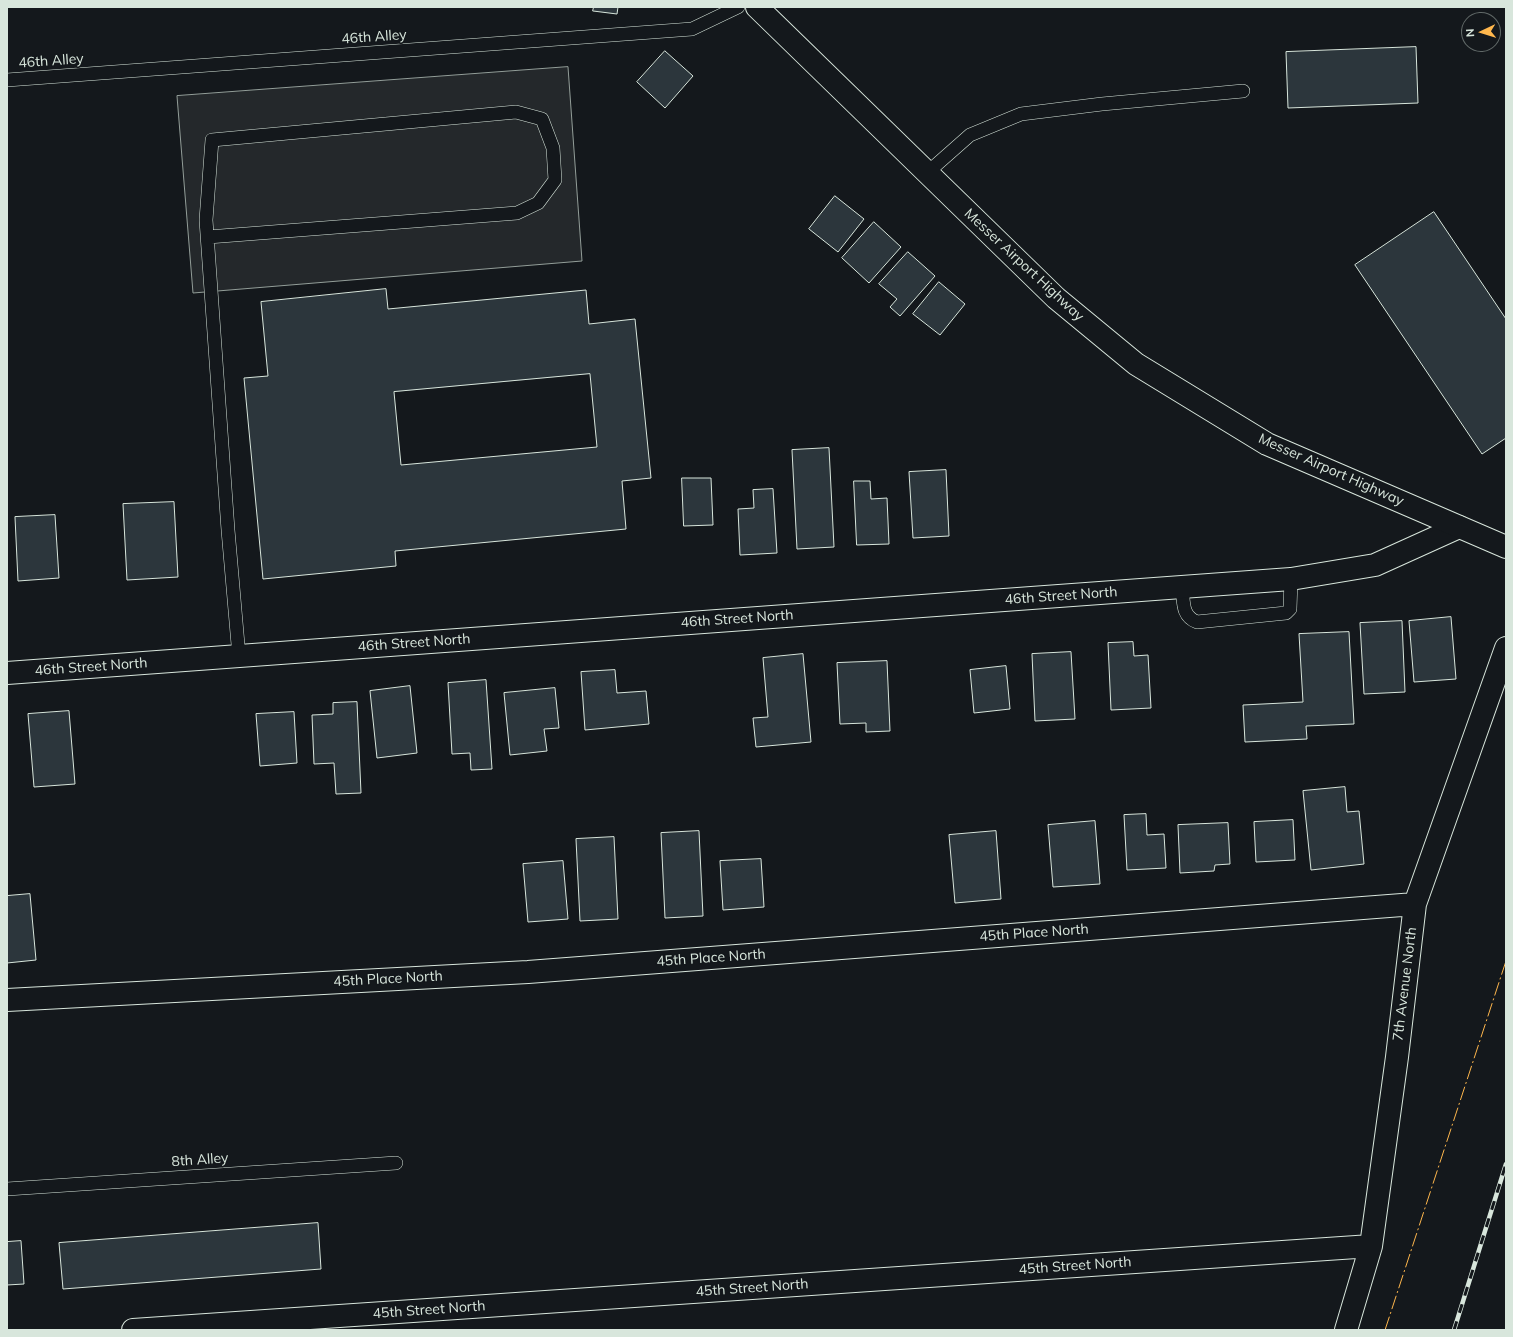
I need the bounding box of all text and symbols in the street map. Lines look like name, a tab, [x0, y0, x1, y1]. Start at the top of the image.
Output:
north arrow	[1461, 12, 1501, 52]
street label: 46th Alley	[341, 26, 407, 48]
text: N	[1463, 28, 1477, 37]
street label: 46th Alley	[18, 50, 84, 72]
street label: Messer Airport Highway	[961, 205, 1087, 325]
street label: Messer Airport Highway	[1256, 430, 1406, 510]
street label: 46th Street North	[1004, 584, 1118, 608]
street label: 46th Street North	[680, 607, 794, 631]
street label: 46th Street North	[357, 631, 471, 655]
street label: 46th Street North	[34, 655, 148, 679]
street label: 45th Place North	[979, 921, 1089, 945]
street label: 7th Avenue North	[1390, 926, 1420, 1042]
street label: 45th Place North	[656, 946, 766, 970]
street label: 45th Place North	[333, 968, 443, 990]
street label: 8th Alley	[171, 1150, 229, 1170]
street label: 45th Street North	[1018, 1254, 1132, 1278]
street label: 45th Street North	[695, 1276, 809, 1300]
street label: 45th Street North	[372, 1298, 486, 1322]

